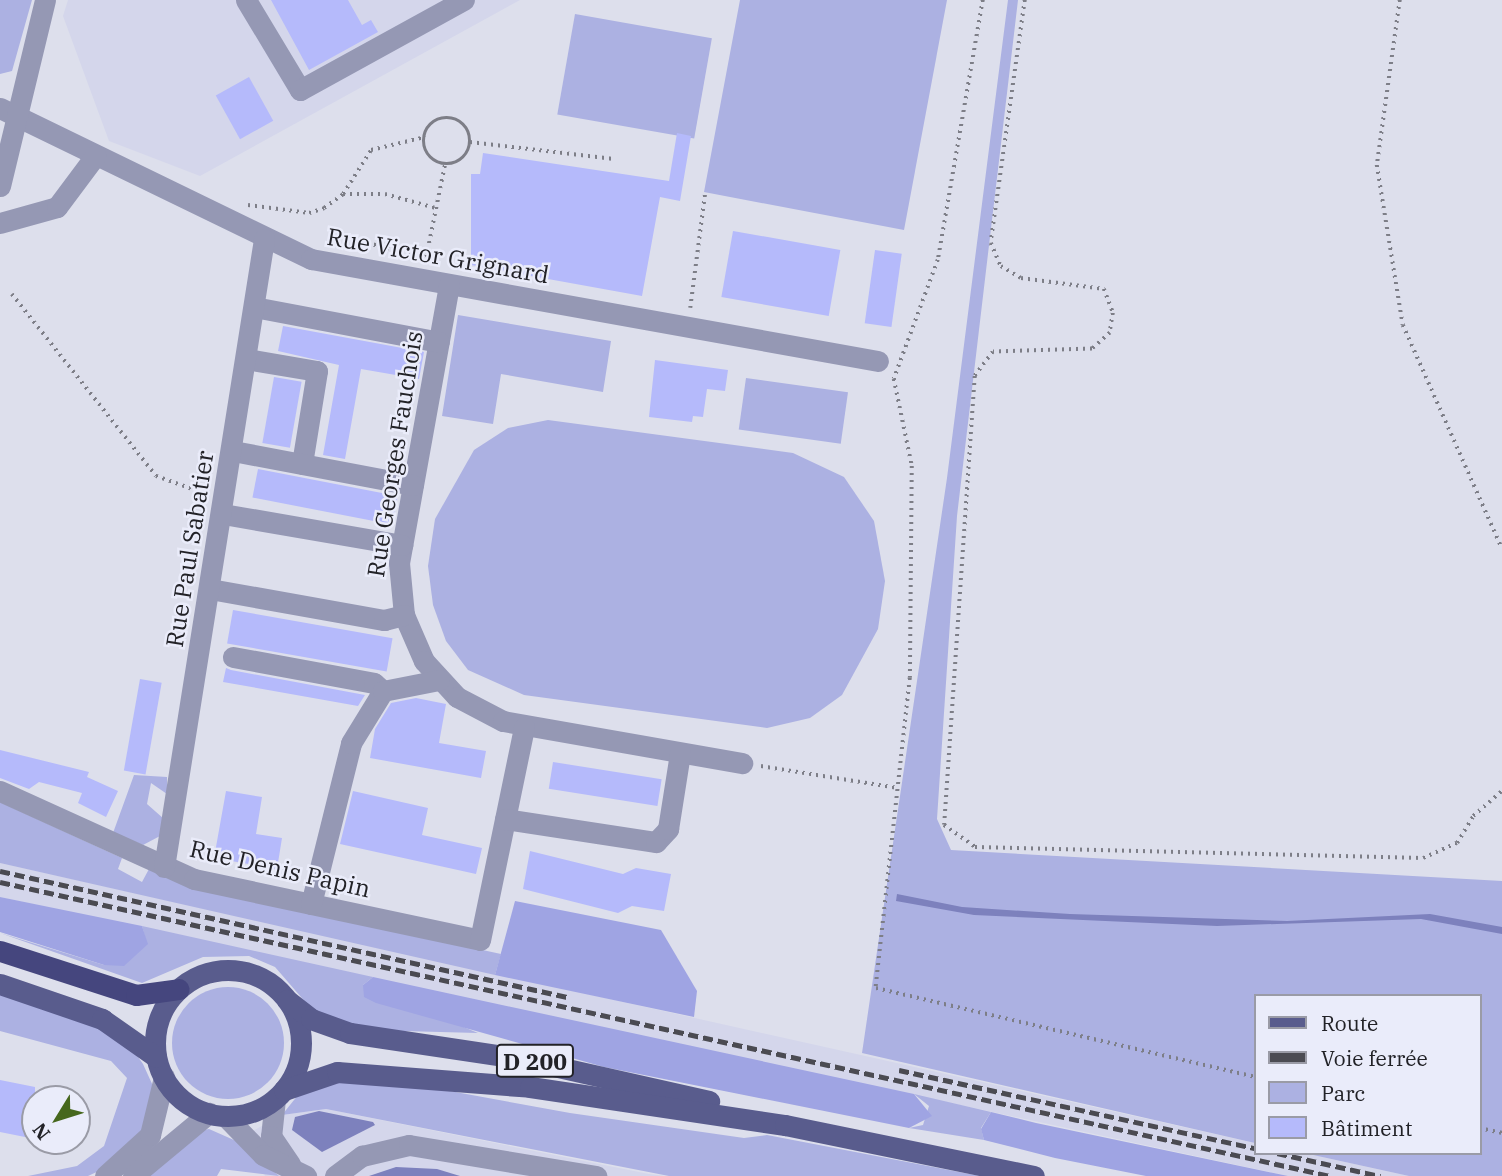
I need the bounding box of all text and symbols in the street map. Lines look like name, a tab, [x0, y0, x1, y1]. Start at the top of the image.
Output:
street label: Rue Victor Grignard	[325, 222, 551, 290]
street label: Rue Georges Fauchois	[361, 329, 429, 579]
street label: Rue Paul Sabatier	[160, 449, 220, 649]
street label: Rue Denis Papin	[187, 834, 373, 904]
legend	[1254, 994, 1481, 1155]
text: Route	[1321, 1009, 1378, 1037]
road number: D 200	[495, 1042, 575, 1080]
text: Voie ferrée	[1321, 1044, 1428, 1072]
text: Parc	[1321, 1079, 1365, 1107]
north arrow	[21, 1085, 91, 1155]
text: Bâtiment	[1321, 1114, 1412, 1142]
text: N	[27, 1118, 55, 1145]

